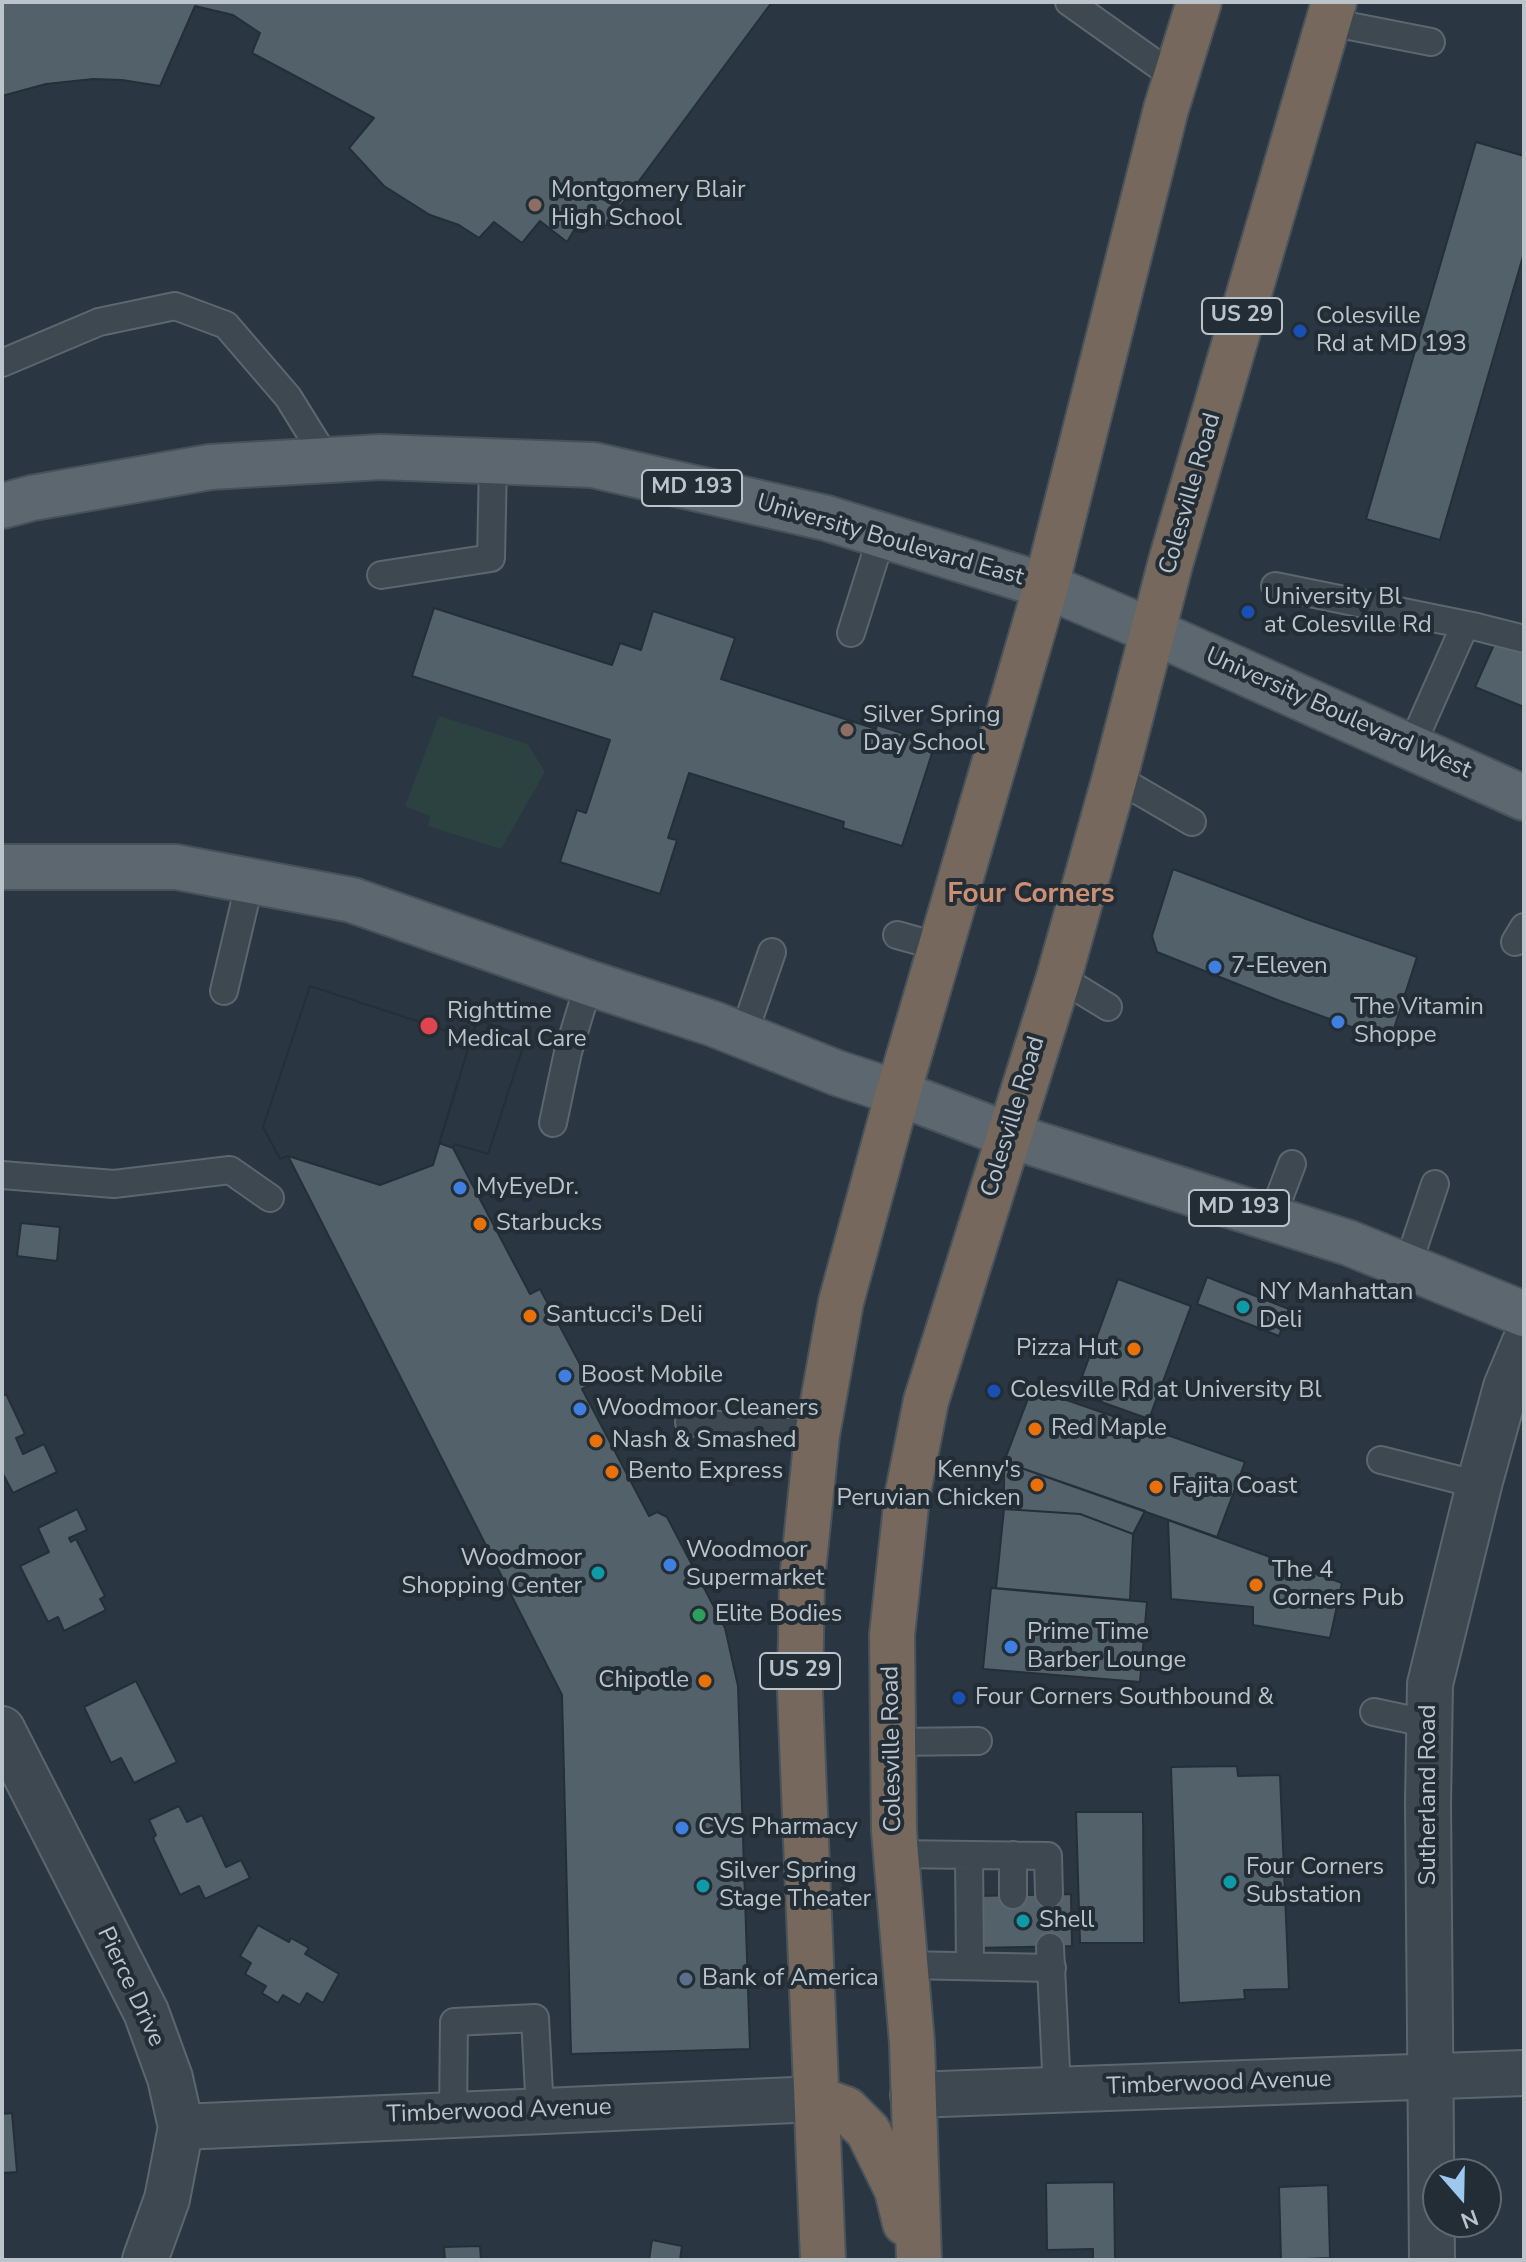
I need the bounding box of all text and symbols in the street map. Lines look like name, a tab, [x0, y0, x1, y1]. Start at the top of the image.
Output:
place label: Montgomery Blair High School	[551, 177, 746, 233]
marker: Montgomery Blair High School	[526, 196, 544, 214]
road number: US 29	[1202, 298, 1282, 334]
place label: Colesville Rd at MD 193	[1316, 303, 1467, 359]
marker: Colesville Rd at MD 193	[1291, 322, 1309, 340]
street label: Colesville Road	[1154, 410, 1228, 578]
road number: MD 193	[642, 470, 742, 506]
street label: University Boulevard East	[753, 489, 1027, 593]
place label: University Bl at Colesville Rd	[1264, 584, 1432, 640]
marker: University Bl at Colesville Rd	[1239, 603, 1257, 621]
street label: University Boulevard West	[1201, 642, 1475, 786]
place label: Silver Spring Day School	[863, 702, 1000, 758]
marker: Silver Spring Day School	[838, 721, 856, 739]
district label: Four Corners	[947, 878, 1115, 912]
place label: 7-Eleven	[1231, 953, 1328, 981]
marker: 7-Eleven	[1206, 958, 1224, 976]
place label: The Vitamin Shoppe	[1354, 994, 1484, 1050]
place label: Righttime Medical Care	[447, 998, 587, 1054]
marker: The Vitamin Shoppe	[1329, 1013, 1347, 1031]
marker: Righttime Medical Care	[418, 1015, 440, 1037]
street label: Colesville Road	[976, 1033, 1052, 1201]
place label: MyEyeDr.	[476, 1174, 579, 1202]
marker: MyEyeDr.	[451, 1179, 469, 1197]
road number: MD 193	[1189, 1190, 1289, 1226]
place label: Starbucks	[496, 1210, 602, 1238]
marker: Starbucks	[471, 1215, 489, 1233]
place label: NY Manhattan Deli	[1259, 1279, 1413, 1335]
marker: NY Manhattan Deli	[1234, 1298, 1252, 1316]
place label: Santucci's Deli	[546, 1302, 703, 1330]
marker: Santucci's Deli	[521, 1307, 539, 1325]
place label: Pizza Hut	[1016, 1335, 1118, 1363]
marker: Pizza Hut	[1125, 1340, 1143, 1358]
place label: Boost Mobile	[581, 1362, 723, 1390]
marker: Boost Mobile	[556, 1367, 574, 1385]
place label: Colesville Rd at University Bl	[1010, 1377, 1321, 1405]
marker: Colesville Rd at University Bl	[985, 1382, 1003, 1400]
place label: Woodmoor Cleaners	[596, 1395, 819, 1423]
marker: Woodmoor Cleaners	[571, 1400, 589, 1418]
place label: Red Maple	[1051, 1415, 1167, 1443]
marker: Red Maple	[1026, 1420, 1044, 1438]
place label: Nash & Smashed	[612, 1427, 797, 1455]
marker: Nash & Smashed	[587, 1432, 605, 1450]
place label: Kenny's Peruvian Chicken	[837, 1457, 1021, 1513]
place label: Bento Express	[628, 1458, 783, 1486]
marker: Bento Express	[603, 1463, 621, 1481]
place label: Fajita Coast	[1172, 1473, 1297, 1501]
marker: Kenny's Peruvian Chicken	[1028, 1476, 1046, 1494]
marker: Fajita Coast	[1147, 1478, 1165, 1496]
place label: Woodmoor Supermarket	[686, 1537, 824, 1593]
place label: Woodmoor Shopping Center	[401, 1545, 582, 1601]
marker: Woodmoor Supermarket	[661, 1556, 679, 1574]
place label: The 4 Corners Pub	[1272, 1557, 1404, 1613]
marker: Woodmoor Shopping Center	[589, 1564, 607, 1582]
marker: The 4 Corners Pub	[1247, 1576, 1265, 1594]
place label: Elite Bodies	[715, 1601, 842, 1629]
marker: Elite Bodies	[690, 1606, 708, 1624]
place label: Prime Time Barber Lounge	[1027, 1619, 1186, 1675]
marker: Prime Time Barber Lounge	[1002, 1638, 1020, 1656]
road number: US 29	[760, 1653, 840, 1689]
street label: Colesville Road	[877, 1666, 909, 1832]
place label: Chipotle	[598, 1667, 689, 1695]
marker: Chipotle	[696, 1672, 714, 1690]
place label: Four Corners Southbound &	[975, 1684, 1274, 1712]
marker: Four Corners Southbound &	[950, 1689, 968, 1707]
street label: Sutherland Road	[1415, 1704, 1443, 1886]
place label: CVS Pharmacy	[698, 1814, 858, 1842]
marker: CVS Pharmacy	[673, 1819, 691, 1837]
place label: Four Corners Substation	[1246, 1854, 1384, 1910]
place label: Silver Spring Stage Theater	[719, 1858, 871, 1914]
marker: Four Corners Substation	[1221, 1873, 1239, 1891]
marker: Silver Spring Stage Theater	[694, 1877, 712, 1895]
place label: Shell	[1039, 1907, 1094, 1935]
marker: Shell	[1014, 1912, 1032, 1930]
street label: Pierce Drive	[90, 1923, 170, 2051]
place label: Bank of America	[702, 1965, 879, 1993]
marker: Bank of America	[677, 1970, 695, 1988]
street label: Timberwood Avenue	[1106, 2066, 1332, 2102]
street label: Timberwood Avenue	[386, 2094, 612, 2130]
north arrow	[1422, 2158, 1502, 2238]
text: N	[1457, 2202, 1482, 2236]

